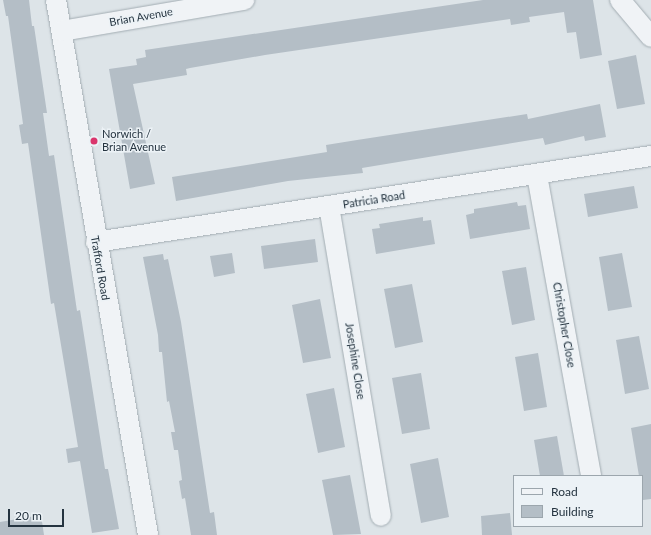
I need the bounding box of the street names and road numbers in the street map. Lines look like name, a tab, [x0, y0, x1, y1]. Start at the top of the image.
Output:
street label: Brian Avenue	[108, 5, 174, 29]
street label: Patricia Road	[342, 189, 406, 211]
street label: Trafford Road	[88, 235, 112, 301]
street label: Christopher Close	[550, 281, 578, 369]
street label: Josephine Close	[342, 322, 368, 400]

